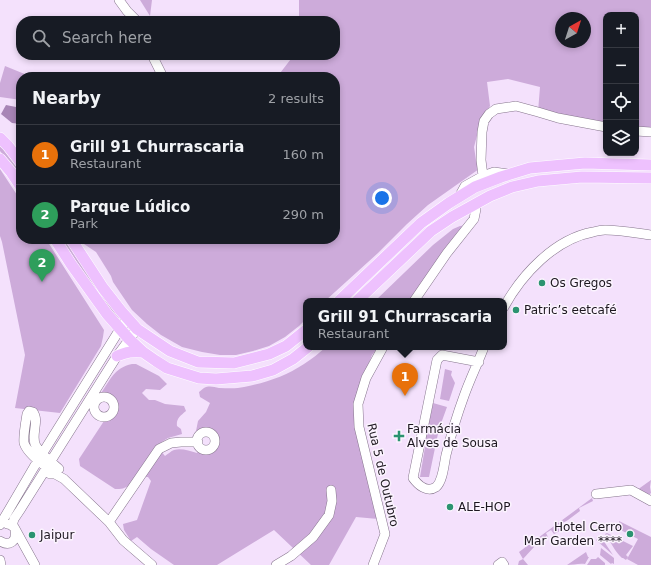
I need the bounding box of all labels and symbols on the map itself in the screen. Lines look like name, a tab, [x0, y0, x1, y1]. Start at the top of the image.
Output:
north arrow	[555, 12, 591, 48]
your location	[372, 188, 392, 208]
pin: 2	[29, 249, 55, 282]
place label: Os Gregos	[550, 276, 612, 290]
marker: Os Gregos	[537, 278, 547, 288]
place label: Patric’s eetcafé	[524, 303, 617, 317]
marker: Patric’s eetcafé	[511, 305, 521, 315]
pin: 1	[392, 363, 418, 396]
street label: Rua 5 de Outubro	[364, 422, 402, 528]
place label: Farmácia Alves de Sousa	[407, 422, 498, 450]
marker: Farmácia Alves de Sousa	[394, 431, 404, 441]
place label: ALE-HOP	[458, 500, 511, 514]
marker: ALE-HOP	[445, 502, 455, 512]
place label: Hotel Cerro Mar Garden ****	[524, 520, 622, 548]
place label: Jaipur	[39, 528, 74, 542]
marker: Hotel Cerro Mar Garden ****	[625, 529, 635, 539]
marker: Jaipur	[27, 530, 37, 540]

